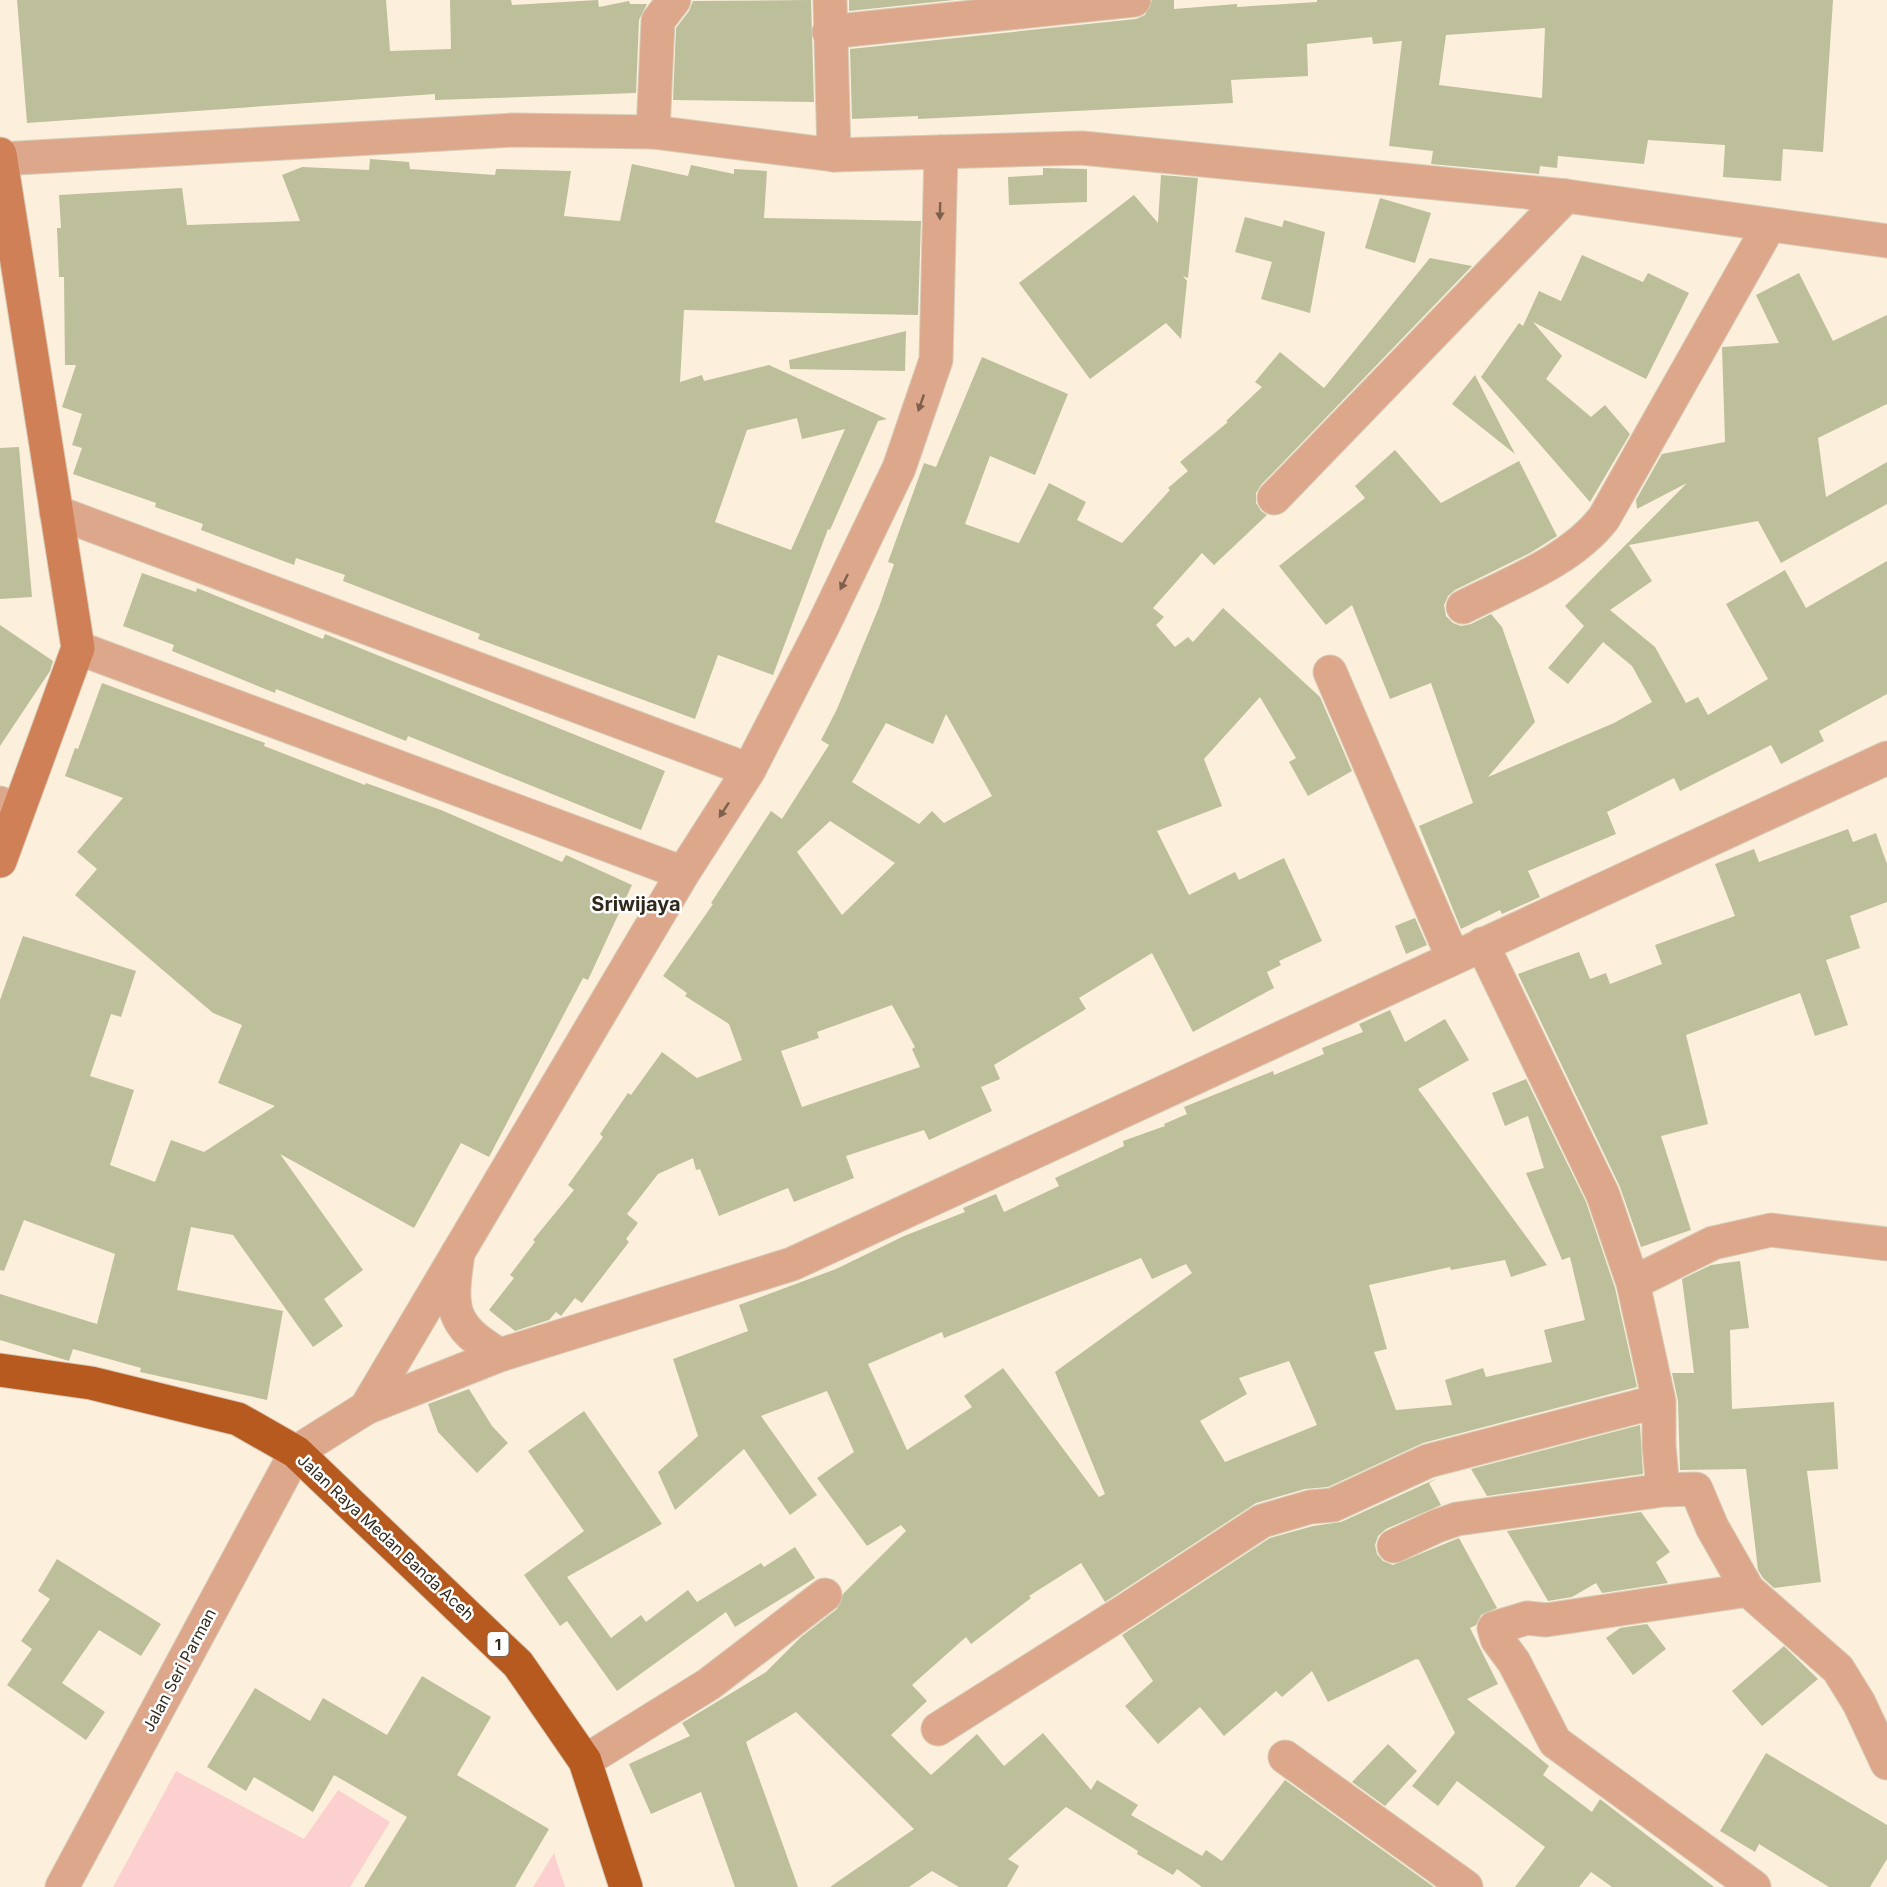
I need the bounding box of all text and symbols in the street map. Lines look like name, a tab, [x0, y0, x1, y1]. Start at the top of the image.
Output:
one-way arrow	[935, 201, 944, 220]
one-way arrow	[916, 394, 926, 412]
one-way arrow	[840, 574, 849, 591]
one-way arrow	[718, 802, 729, 818]
district label: Sriwijaya	[591, 892, 681, 916]
street label: Jalan Raya Medan Banda Aceh	[294, 1450, 478, 1624]
street label: Jalan Seri Parman	[138, 1605, 220, 1735]
road number: 1	[488, 1632, 508, 1656]

